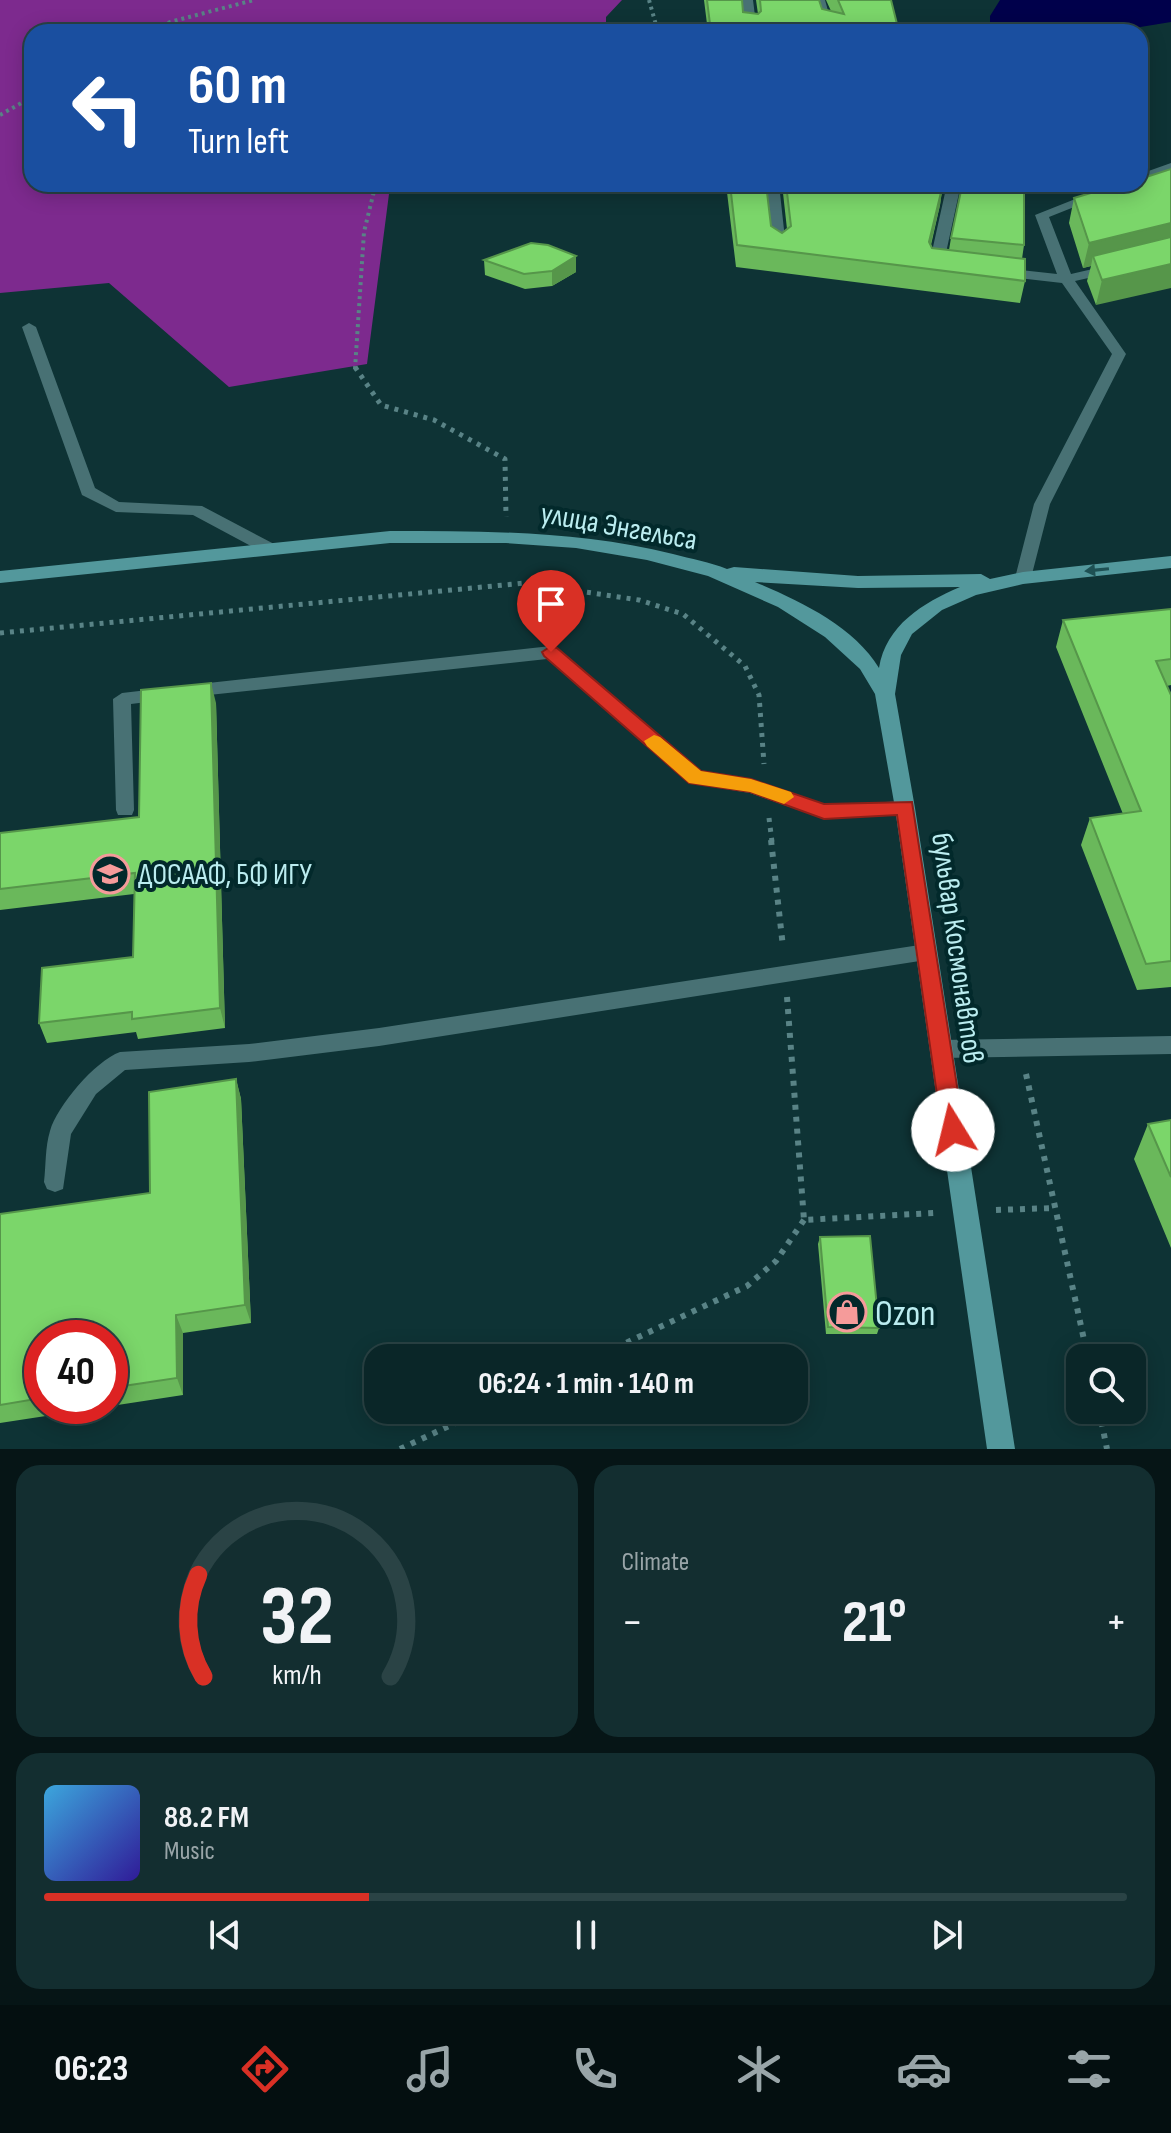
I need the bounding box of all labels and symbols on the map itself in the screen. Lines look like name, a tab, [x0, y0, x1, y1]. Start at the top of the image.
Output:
street label: улица Энгельса	[538, 496, 700, 558]
one-way arrow	[1084, 563, 1109, 576]
pin	[517, 570, 585, 652]
street label: бульвар Космонавтов	[923, 830, 991, 1066]
school or university icon: ДОСААФ, БФ ИГУ	[89, 853, 131, 895]
place label: ДОСААФ, БФ ИГУ	[138, 857, 312, 893]
position arrow	[911, 1088, 995, 1172]
shop icon: Ozon	[826, 1291, 868, 1333]
place label: Ozon	[875, 1293, 936, 1336]
speed limit sign: 40	[24, 1320, 128, 1424]

